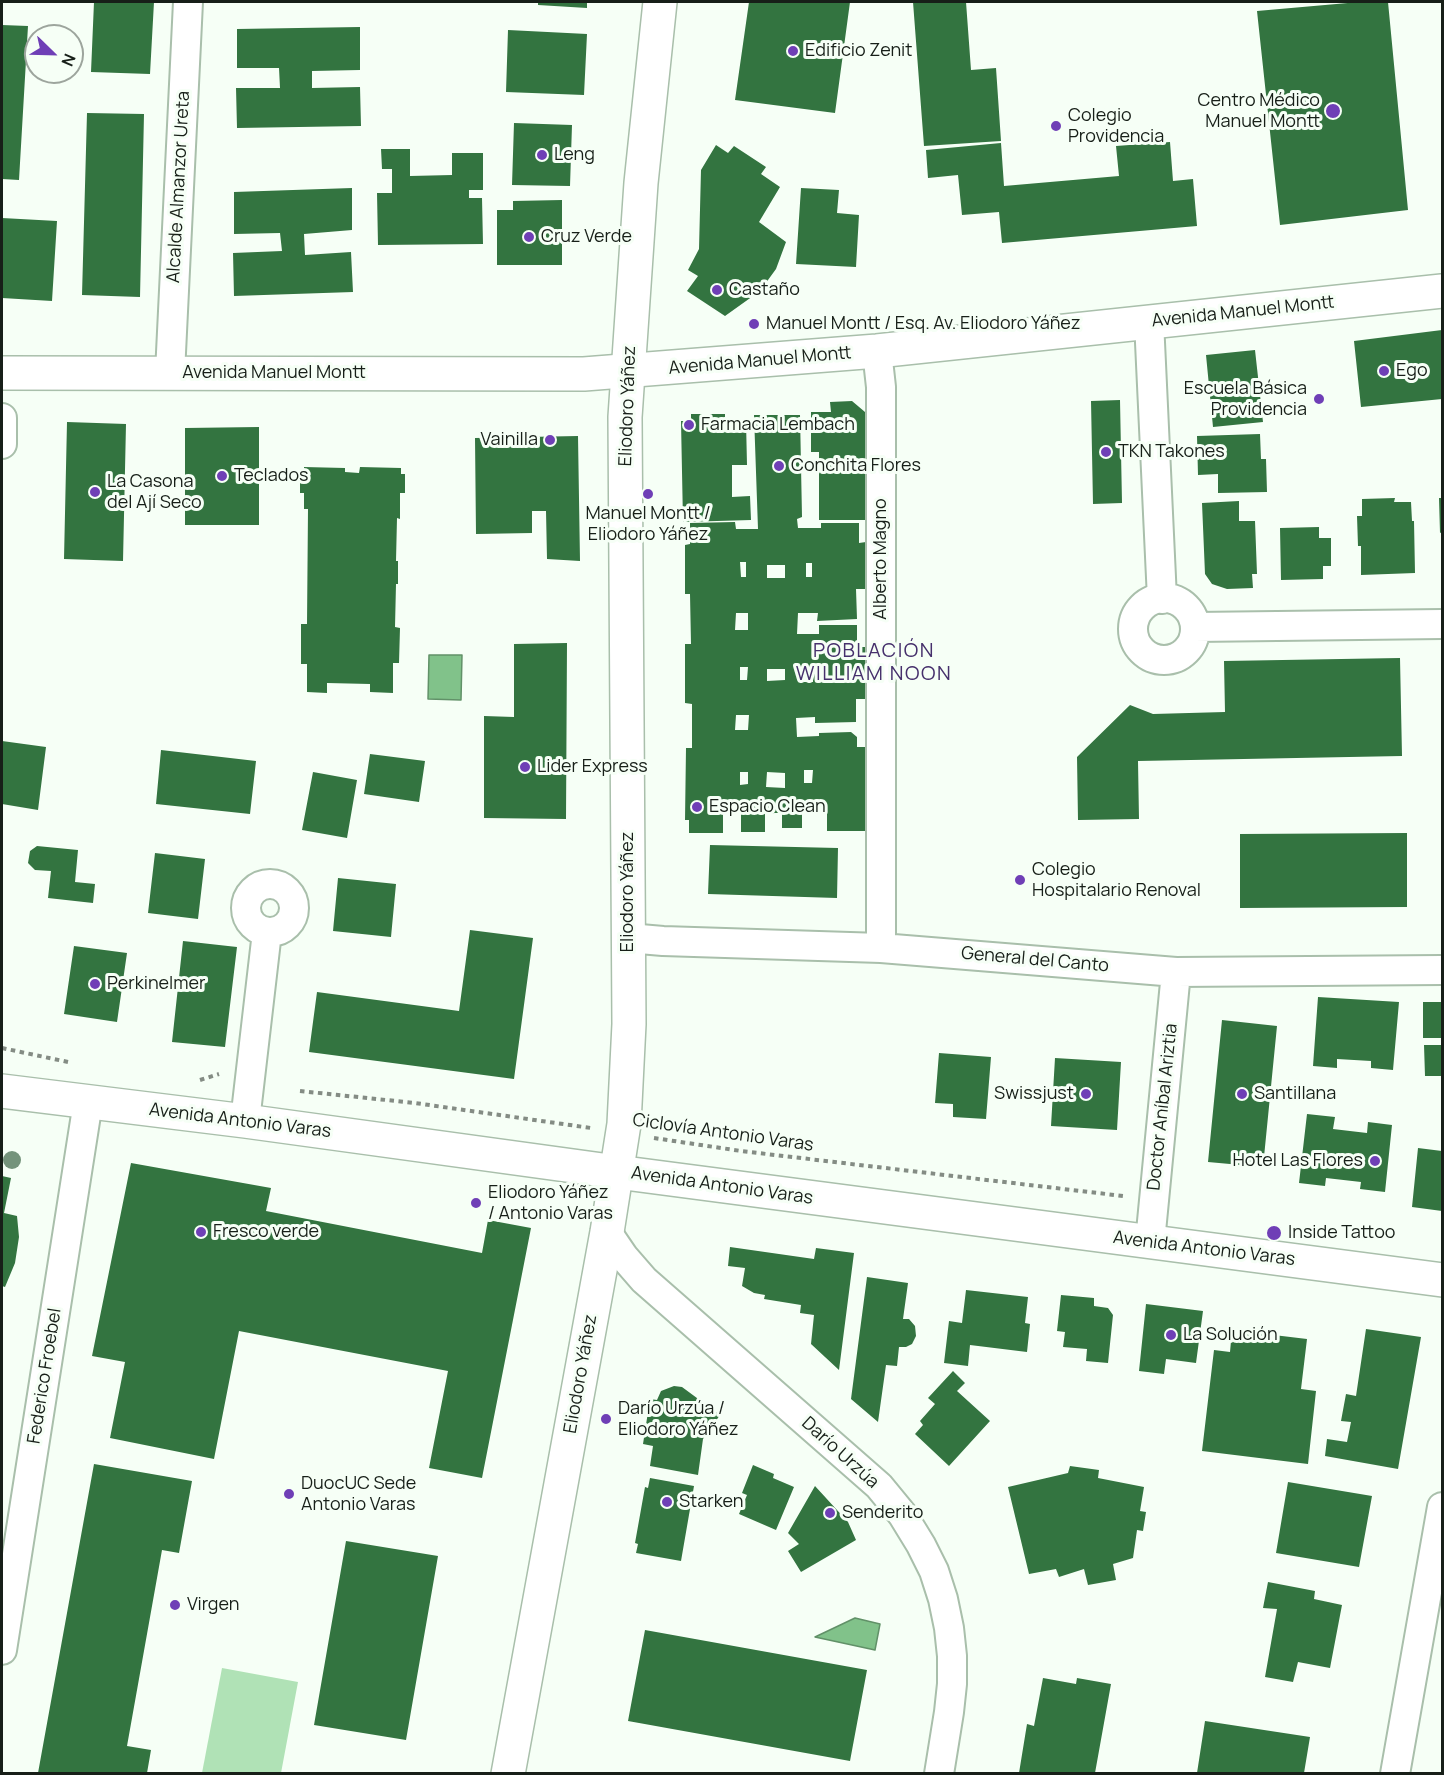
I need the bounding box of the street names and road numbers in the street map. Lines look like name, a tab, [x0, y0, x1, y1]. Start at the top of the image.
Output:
street label: Alcalde Almanzor Ureta	[163, 90, 195, 284]
street label: Avenida Manuel Montt	[1151, 292, 1335, 332]
street label: Avenida Manuel Montt	[668, 342, 852, 380]
street label: Eliodoro Yáñez	[615, 345, 641, 467]
street label: Avenida Manuel Montt	[182, 362, 366, 384]
street label: Alberto Magno	[870, 498, 892, 620]
street label: Eliodoro Yáñez	[617, 832, 639, 952]
street label: General del Canto	[960, 943, 1110, 977]
street label: Doctor Aníbal Ariztia	[1143, 1022, 1183, 1192]
street label: Avenida Antonio Varas	[148, 1099, 332, 1143]
street label: Ciclovía Antonio Varas	[631, 1110, 815, 1156]
street label: Avenida Antonio Varas	[630, 1163, 814, 1209]
street label: Avenida Antonio Varas	[1112, 1227, 1296, 1271]
street label: Federico Froebel	[24, 1307, 66, 1445]
street label: Eliodoro Yáñez	[560, 1313, 602, 1435]
street label: Darío Urzúa	[797, 1413, 883, 1493]

